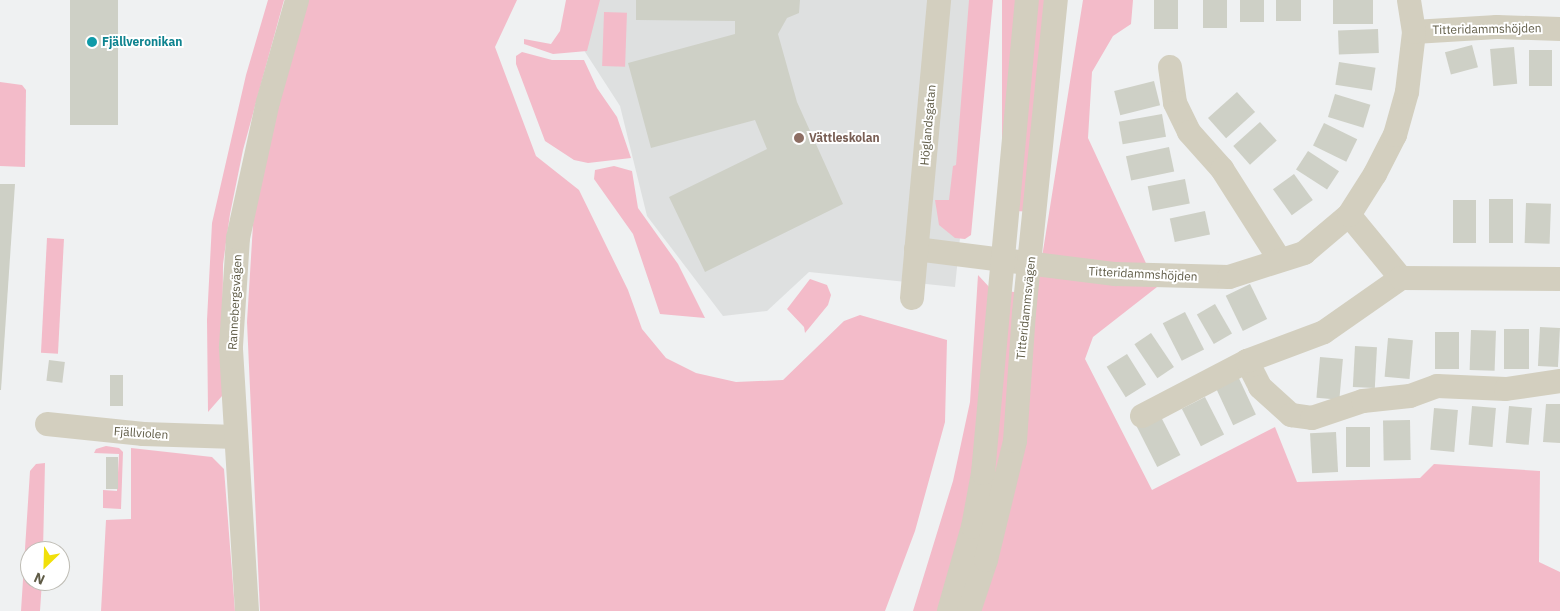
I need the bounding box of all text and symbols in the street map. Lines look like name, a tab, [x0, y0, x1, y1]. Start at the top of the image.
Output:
street label: Titteridammshöjden	[1432, 21, 1542, 37]
place label: Fjällveronikan	[102, 35, 182, 49]
marker: Fjällveronikan	[86, 36, 98, 48]
street label: Höglandsgatan	[917, 84, 939, 166]
place label: Vättleskolan	[809, 131, 880, 145]
marker: Vättleskolan	[793, 132, 805, 144]
street label: Rannebergsvägen	[225, 254, 245, 350]
street label: Titteridammsvägen	[1013, 256, 1039, 360]
street label: Titteridammshöjden	[1088, 264, 1198, 284]
street label: Fjällviolen	[113, 424, 169, 442]
north arrow	[20, 541, 70, 591]
text: N	[31, 569, 48, 589]

